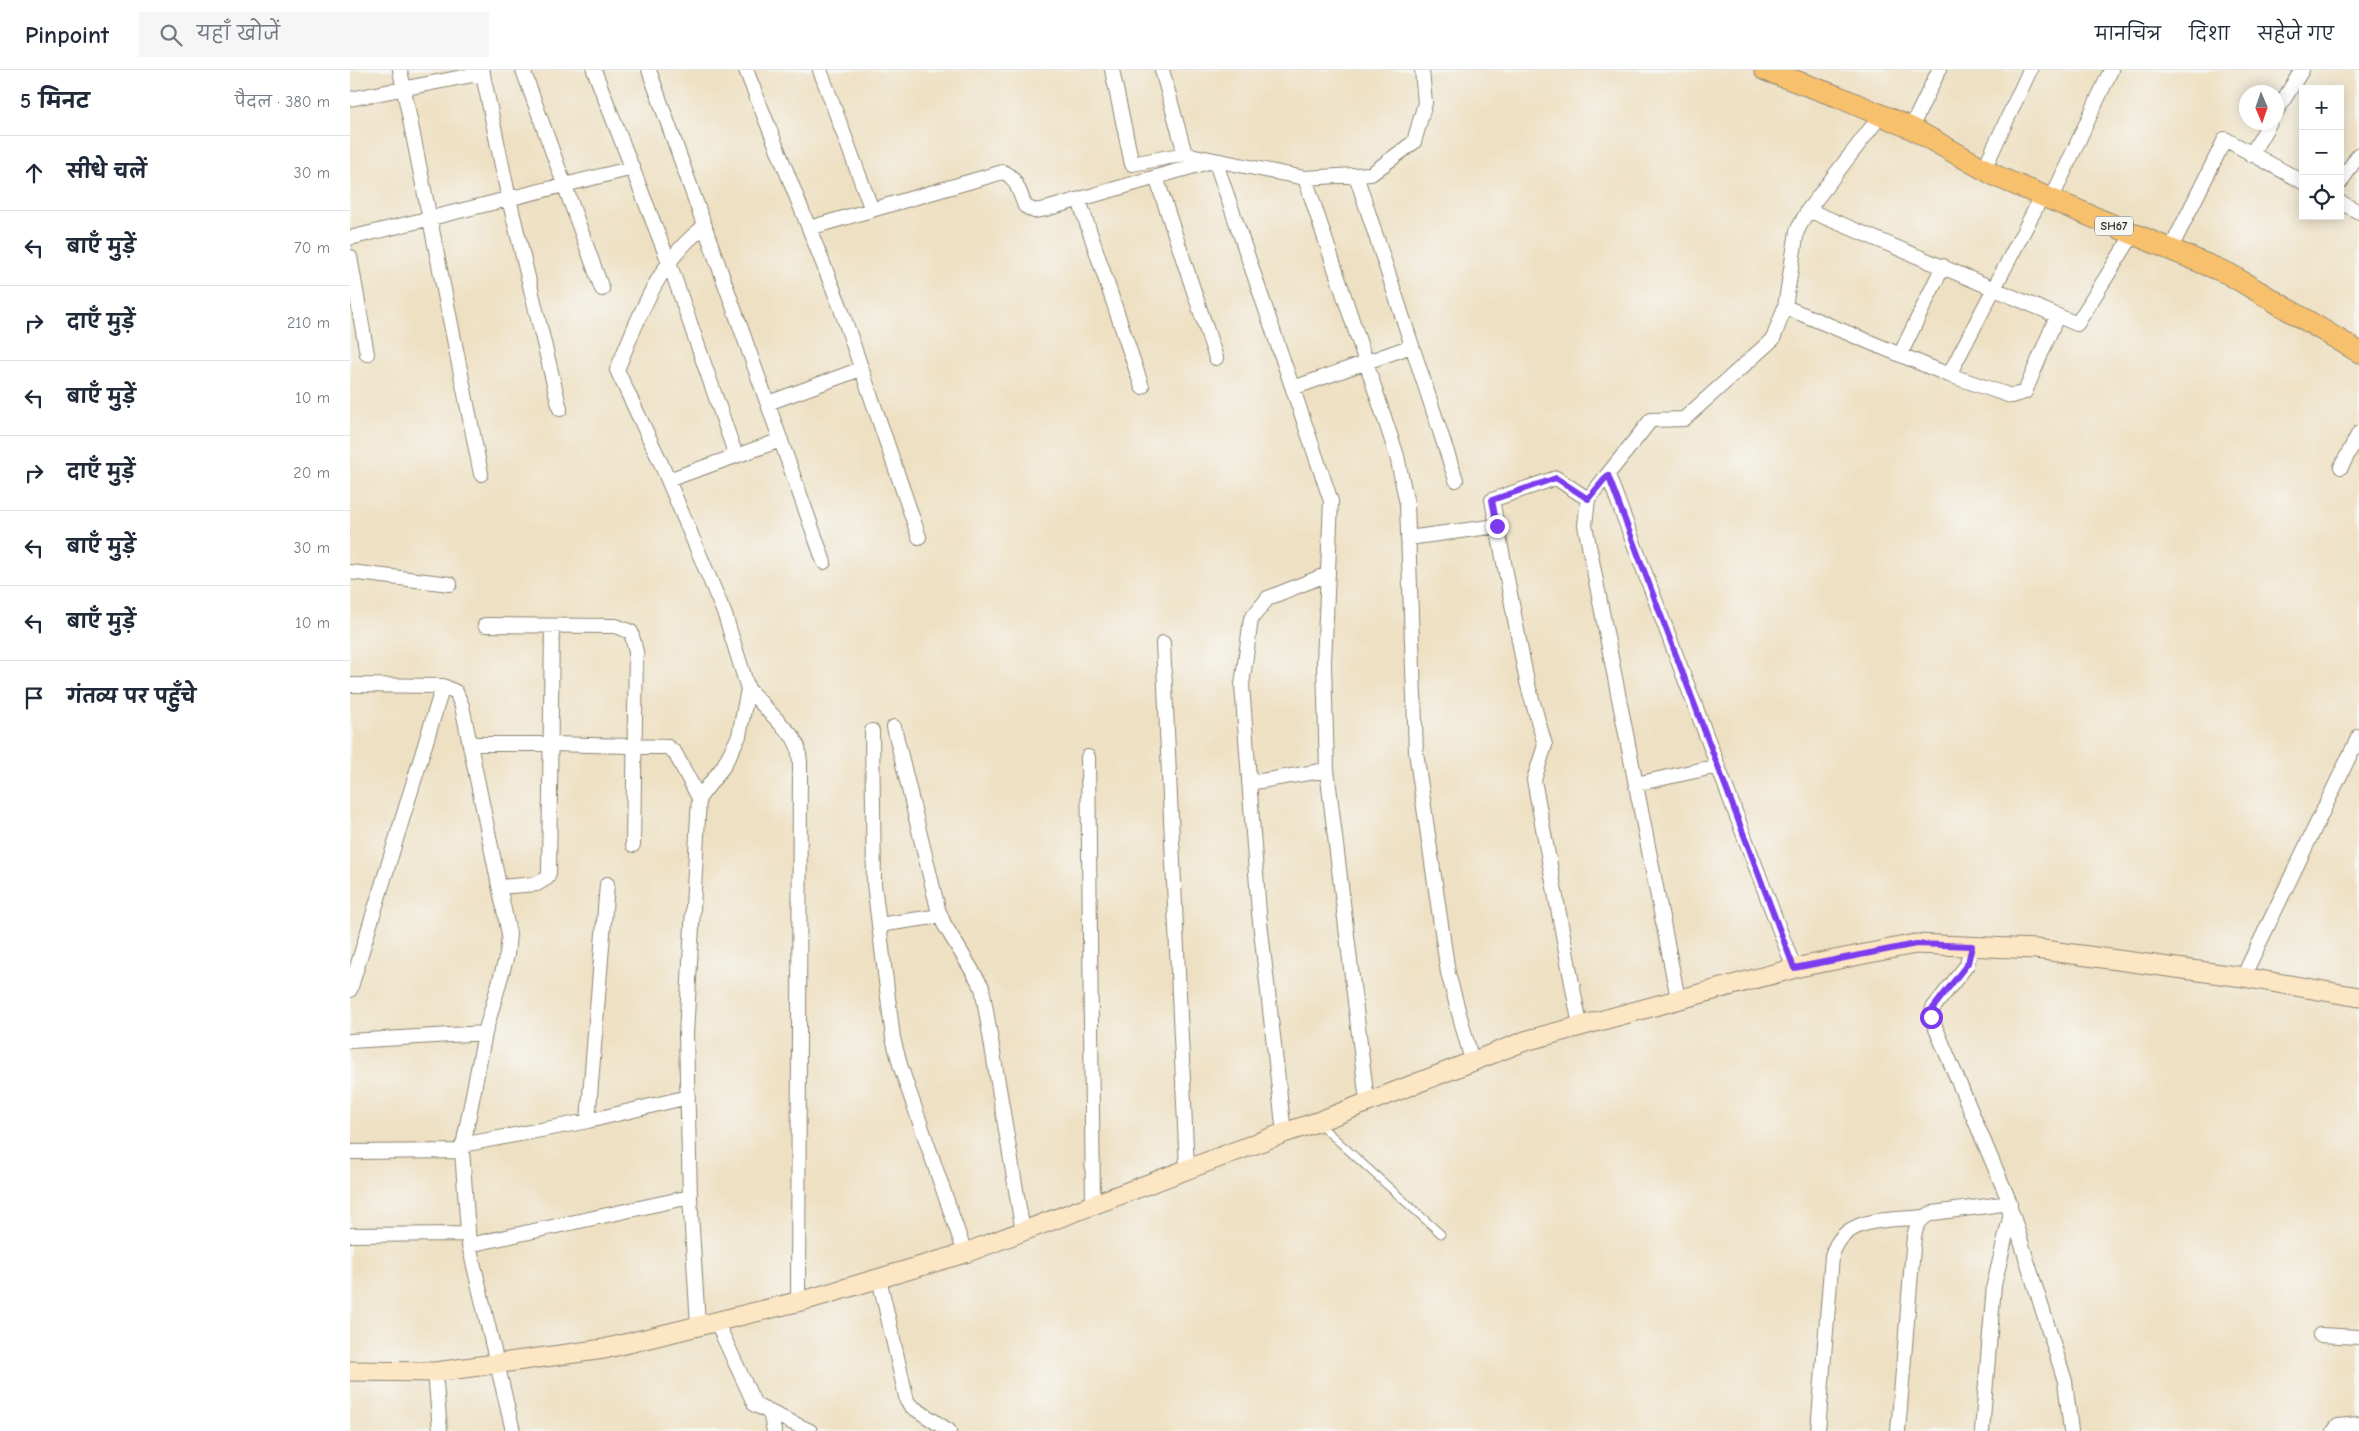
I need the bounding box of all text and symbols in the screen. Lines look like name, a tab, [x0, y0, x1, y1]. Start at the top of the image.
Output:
search box	[139, 12, 489, 57]
text: Pinpoint	[25, 21, 109, 49]
icon: search	[157, 21, 185, 49]
text: यहाँ खोजें	[197, 23, 280, 45]
text: मानचित्र	[2095, 24, 2161, 45]
text: दिशा	[2189, 24, 2230, 45]
text: सहेजे गए	[2258, 24, 2334, 45]
north arrow	[2239, 85, 2284, 130]
map controls	[2299, 85, 2344, 220]
button: +	[2299, 85, 2344, 130]
text: 5 मिनट	[20, 89, 90, 113]
text: पैदल · 380 m	[235, 93, 330, 111]
button: −	[2299, 130, 2344, 175]
icon: ahead	[20, 159, 48, 187]
text: सीधे चलें	[67, 161, 147, 183]
text: 30 m	[294, 164, 330, 182]
button: locate	[2299, 175, 2344, 220]
road number: SH67	[2095, 216, 2133, 236]
icon: left	[20, 234, 48, 262]
text: बाएँ मुड़ें	[67, 236, 136, 258]
text: 70 m	[294, 239, 330, 257]
icon: right	[20, 309, 48, 337]
text: दाएँ मुड़ें	[67, 311, 135, 333]
text: 210 m	[287, 314, 330, 332]
icon: left	[20, 384, 48, 412]
text: बाएँ मुड़ें	[67, 386, 136, 408]
text: 10 m	[295, 389, 330, 407]
icon: right	[20, 459, 48, 487]
text: दाएँ मुड़ें	[67, 461, 135, 483]
text: 20 m	[293, 464, 330, 482]
route end	[1486, 515, 1509, 538]
icon: left	[20, 534, 48, 562]
text: बाएँ मुड़ें	[67, 536, 136, 558]
text: 30 m	[294, 539, 330, 557]
icon: left	[20, 609, 48, 637]
text: बाएँ मुड़ें	[67, 611, 136, 633]
text: 10 m	[295, 614, 330, 632]
icon: arrive	[20, 684, 48, 712]
text: गंतव्य पर पहुँचे	[67, 686, 196, 708]
route start	[1920, 1006, 1943, 1029]

